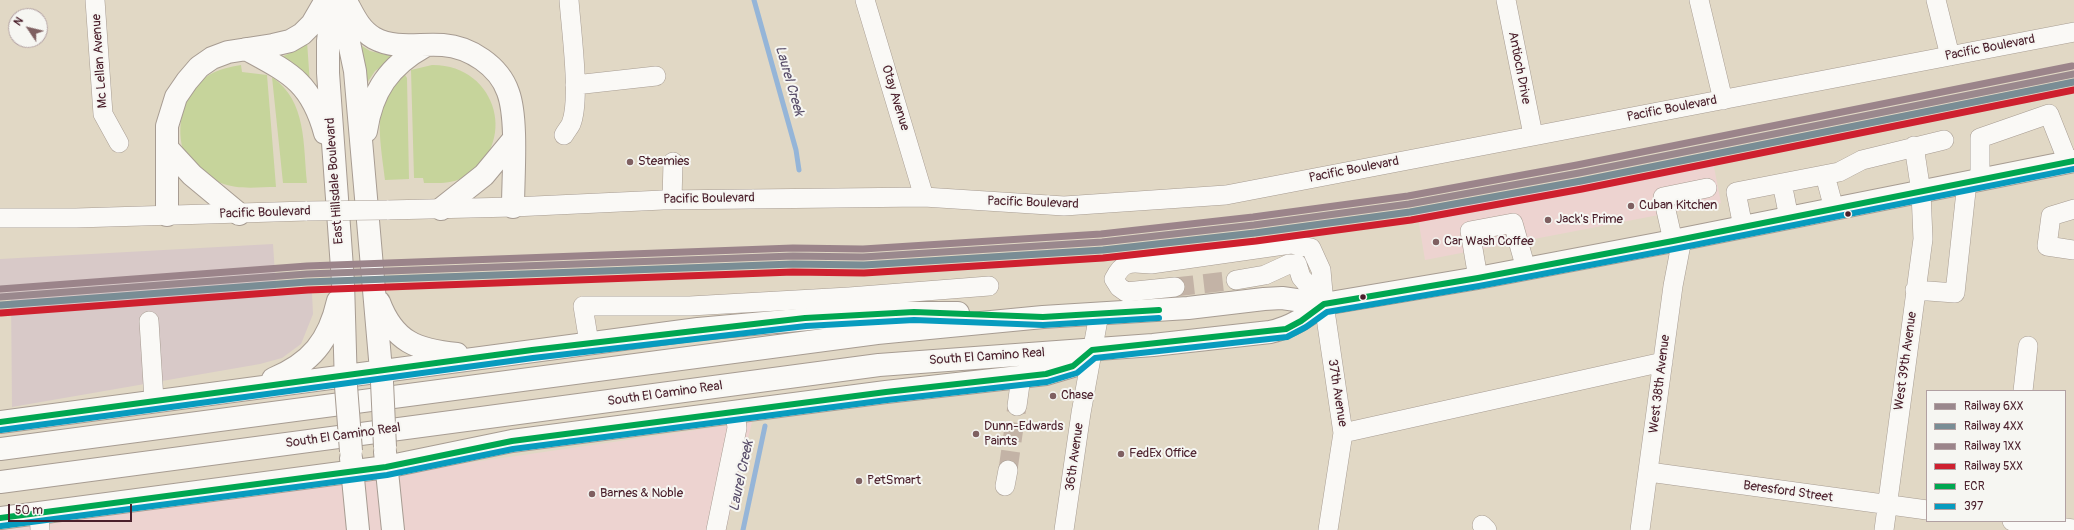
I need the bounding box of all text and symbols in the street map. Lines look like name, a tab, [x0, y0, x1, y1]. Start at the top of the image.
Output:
north arrow	[8, 8, 48, 48]
street label: Mc Lellan Avenue	[89, 13, 111, 109]
text: N	[11, 15, 26, 28]
street label: Antioch Drive	[1504, 30, 1534, 106]
street label: Pacific Boulevard	[1944, 32, 2036, 64]
water label: Laurel Creek	[771, 44, 807, 118]
street label: Otay Avenue	[878, 63, 912, 133]
street label: Pacific Boulevard	[1626, 93, 1718, 125]
street label: East Hillsdale Boulevard	[323, 117, 347, 245]
place label: Steamies	[638, 154, 689, 170]
street label: Pacific Boulevard	[1308, 154, 1400, 186]
marker: Steamies	[625, 157, 635, 167]
street label: Pacific Boulevard	[663, 190, 755, 208]
street label: Pacific Boulevard	[987, 194, 1079, 212]
place label: Cuban Kitchen	[1639, 198, 1717, 214]
marker: Cuban Kitchen	[1626, 201, 1636, 211]
street label: Pacific Boulevard	[219, 204, 311, 222]
unlabelled marker	[1843, 209, 1853, 219]
place label: Jack's Prime	[1556, 212, 1623, 228]
marker: Jack's Prime	[1543, 215, 1553, 225]
place label: Car Wash Coffee	[1444, 234, 1534, 250]
marker: Car Wash Coffee	[1431, 237, 1441, 247]
unlabelled marker	[1358, 292, 1368, 302]
street label: West 39th Avenue	[1891, 311, 1921, 411]
street label: West 38th Avenue	[1646, 334, 1674, 434]
street label: South El Camino Real	[928, 345, 1046, 369]
street label: 37th Avenue	[1324, 358, 1350, 428]
street label: South El Camino Real	[606, 378, 724, 410]
place label: Chase	[1061, 388, 1093, 404]
legend	[1926, 390, 2066, 522]
marker: Chase	[1048, 391, 1058, 401]
text: Railway 6XX	[1964, 399, 2024, 414]
place label: Dunn-Edwards Paints	[984, 419, 1063, 450]
text: Railway 4XX	[1964, 419, 2024, 434]
street label: South El Camino Real	[284, 420, 402, 452]
street label: 36th Avenue	[1062, 422, 1088, 492]
marker: Dunn-Edwards Paints	[971, 429, 981, 439]
water label: Laurel Creek	[726, 439, 758, 513]
text: Railway 1XX	[1964, 439, 2021, 454]
place label: FedEx Office	[1129, 446, 1197, 462]
marker: FedEx Office	[1116, 449, 1126, 459]
text: Railway 5XX	[1964, 459, 2023, 474]
place label: PetSmart	[867, 473, 921, 489]
marker: PetSmart	[854, 476, 864, 486]
street label: Beresford Street	[1742, 478, 1834, 506]
text: ECR	[1964, 479, 1985, 494]
place label: Barnes & Noble	[600, 486, 683, 502]
marker: Barnes & Noble	[587, 489, 597, 499]
scale bar	[10, 496, 134, 522]
text: 397	[1964, 499, 1983, 514]
text: 50 m	[15, 503, 43, 518]

